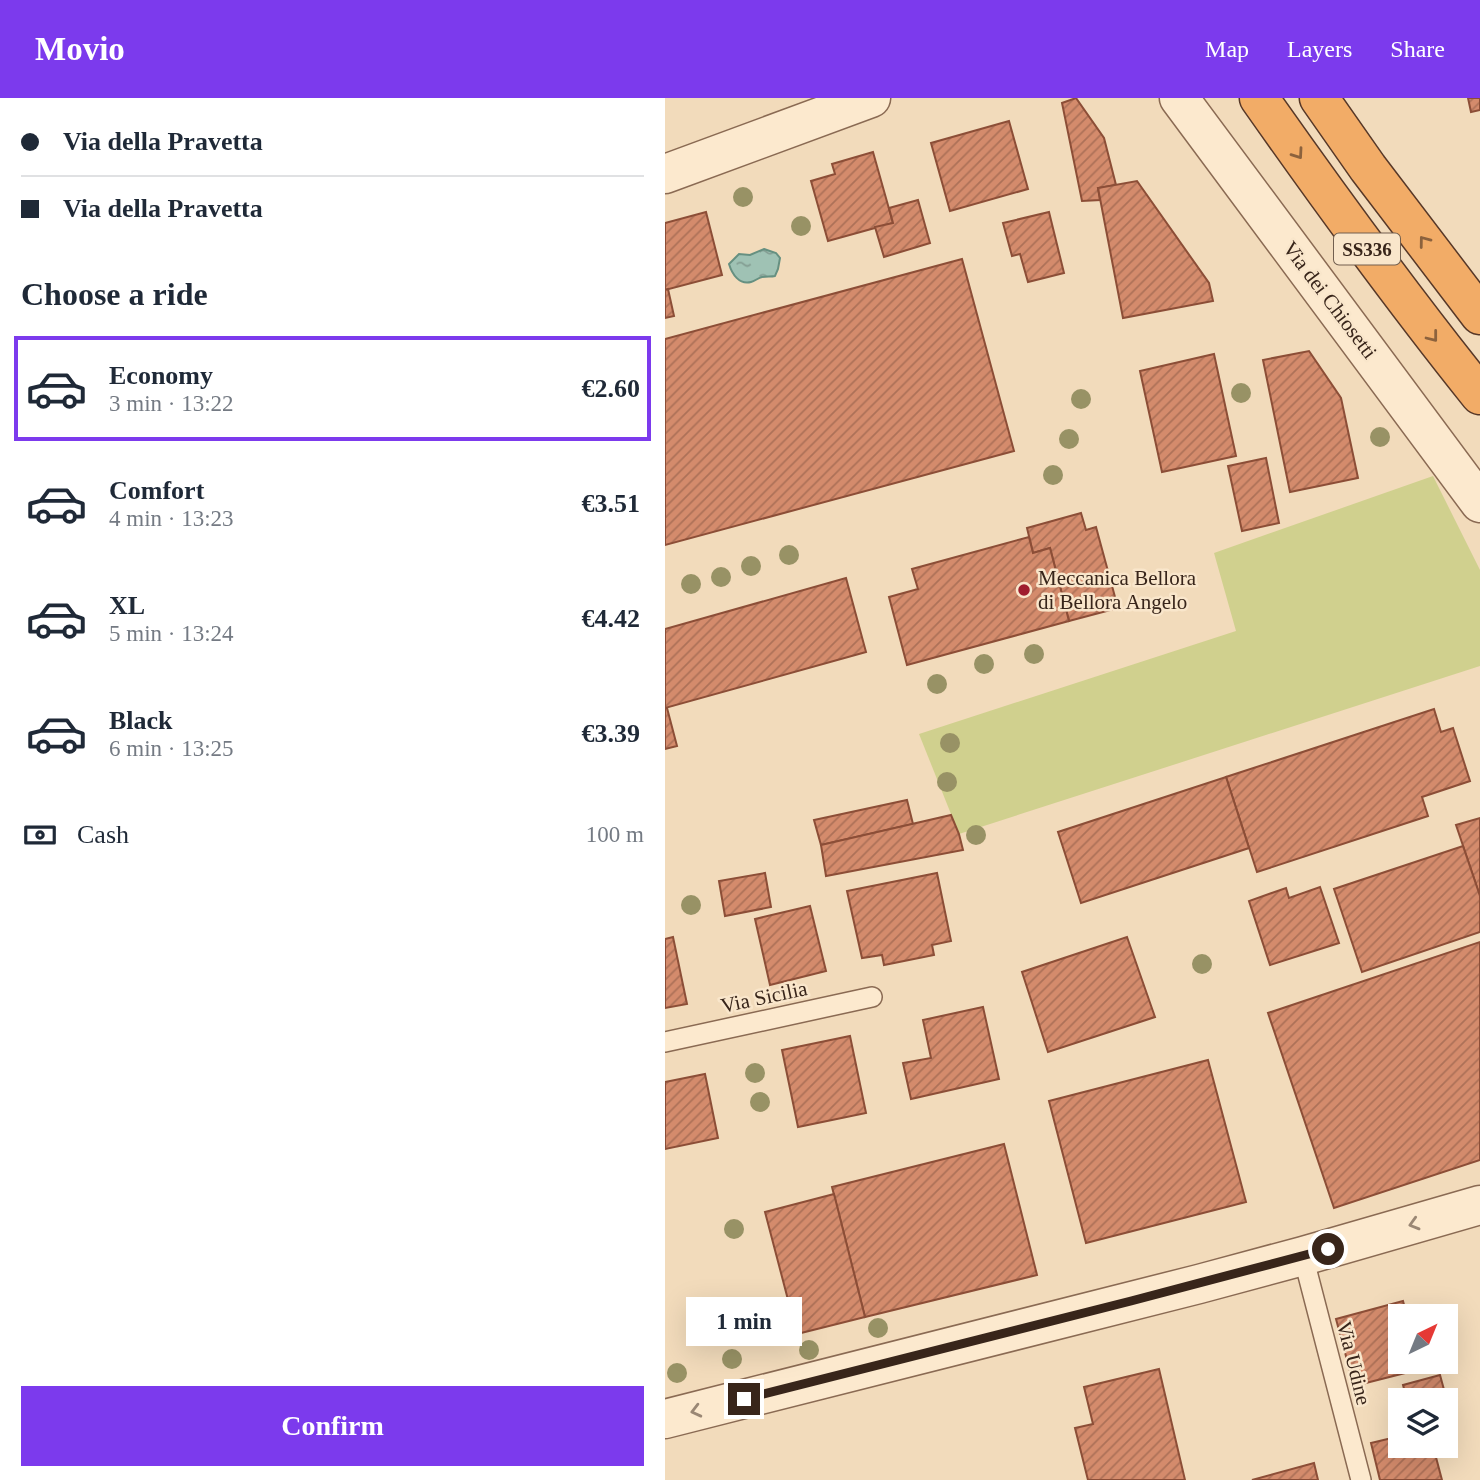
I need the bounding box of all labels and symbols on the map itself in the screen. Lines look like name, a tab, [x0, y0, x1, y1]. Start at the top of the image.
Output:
one-way arrow	[1290, 146, 1302, 159]
road number: SS336	[1334, 234, 1400, 265]
street label: Via dei Chiosetti	[1278, 236, 1382, 364]
one-way arrow	[1419, 236, 1432, 249]
one-way arrow	[1425, 329, 1438, 342]
place label: Meccanica Bellora di Bellora Angelo	[1038, 566, 1197, 614]
marker: Meccanica Bellora di Bellora Angelo	[1016, 582, 1032, 598]
street label: Via Sicilia	[718, 976, 810, 1018]
one-way arrow	[1409, 1216, 1421, 1231]
route start	[1312, 1233, 1344, 1265]
callout: 1 min	[686, 1298, 802, 1346]
north arrow	[1388, 1304, 1458, 1374]
street label: Via Udine	[1332, 1319, 1376, 1407]
route end	[728, 1383, 760, 1415]
one-way arrow	[690, 1403, 702, 1417]

